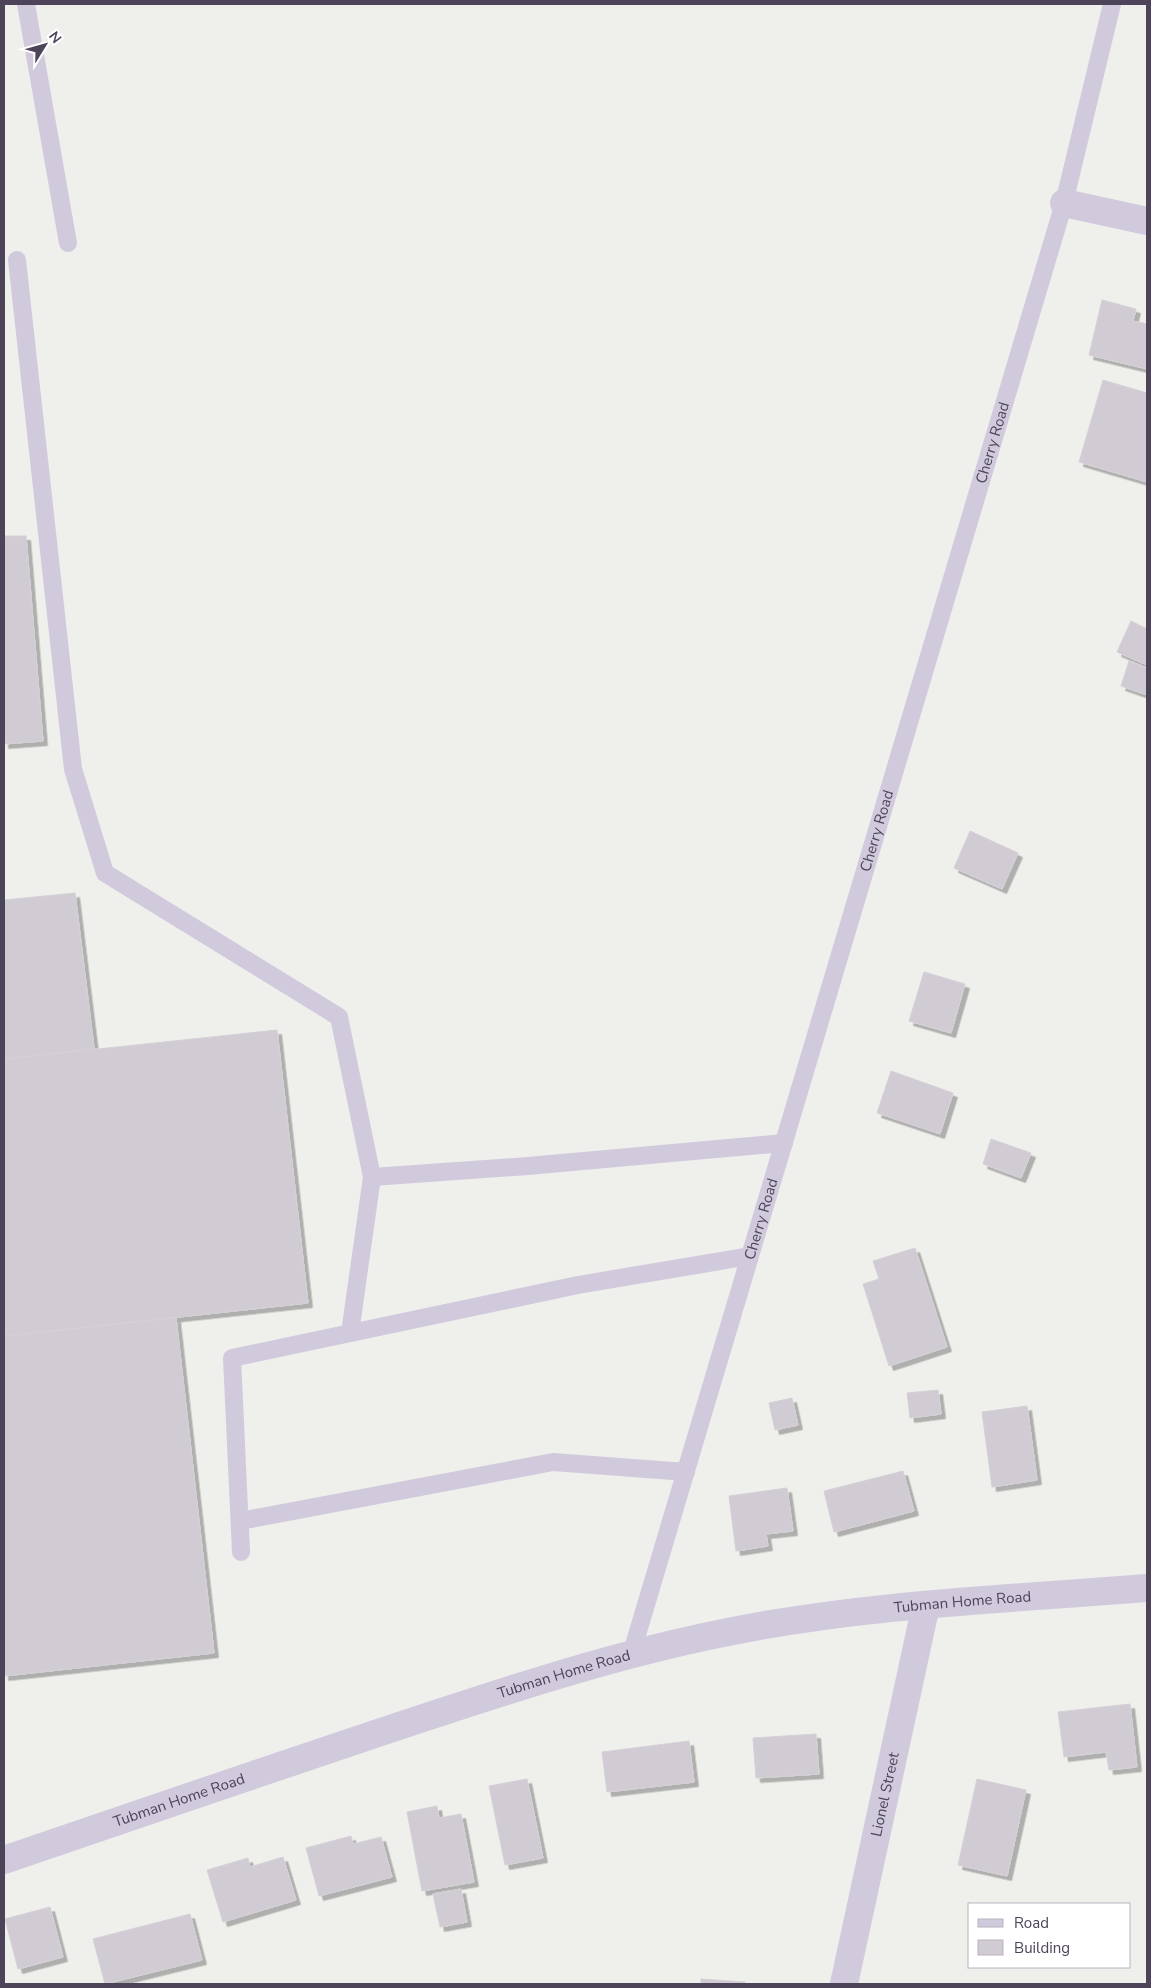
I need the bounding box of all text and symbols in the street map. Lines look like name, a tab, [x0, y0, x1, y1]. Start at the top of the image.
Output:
north arrow	[20, 20, 70, 70]
text: N	[44, 28, 66, 47]
street label: Cherry Road	[971, 399, 1014, 486]
street label: Cherry Road	[855, 788, 898, 874]
street label: Cherry Road	[739, 1176, 783, 1262]
street label: Tubman Home Road	[893, 1586, 1032, 1618]
street label: Tubman Home Road	[495, 1645, 633, 1703]
street label: Lionel Street	[866, 1750, 904, 1838]
street label: Tubman Home Road	[111, 1769, 247, 1832]
legend	[968, 1903, 1131, 1968]
text: Road	[1014, 1913, 1049, 1933]
text: Building	[1014, 1938, 1070, 1958]

